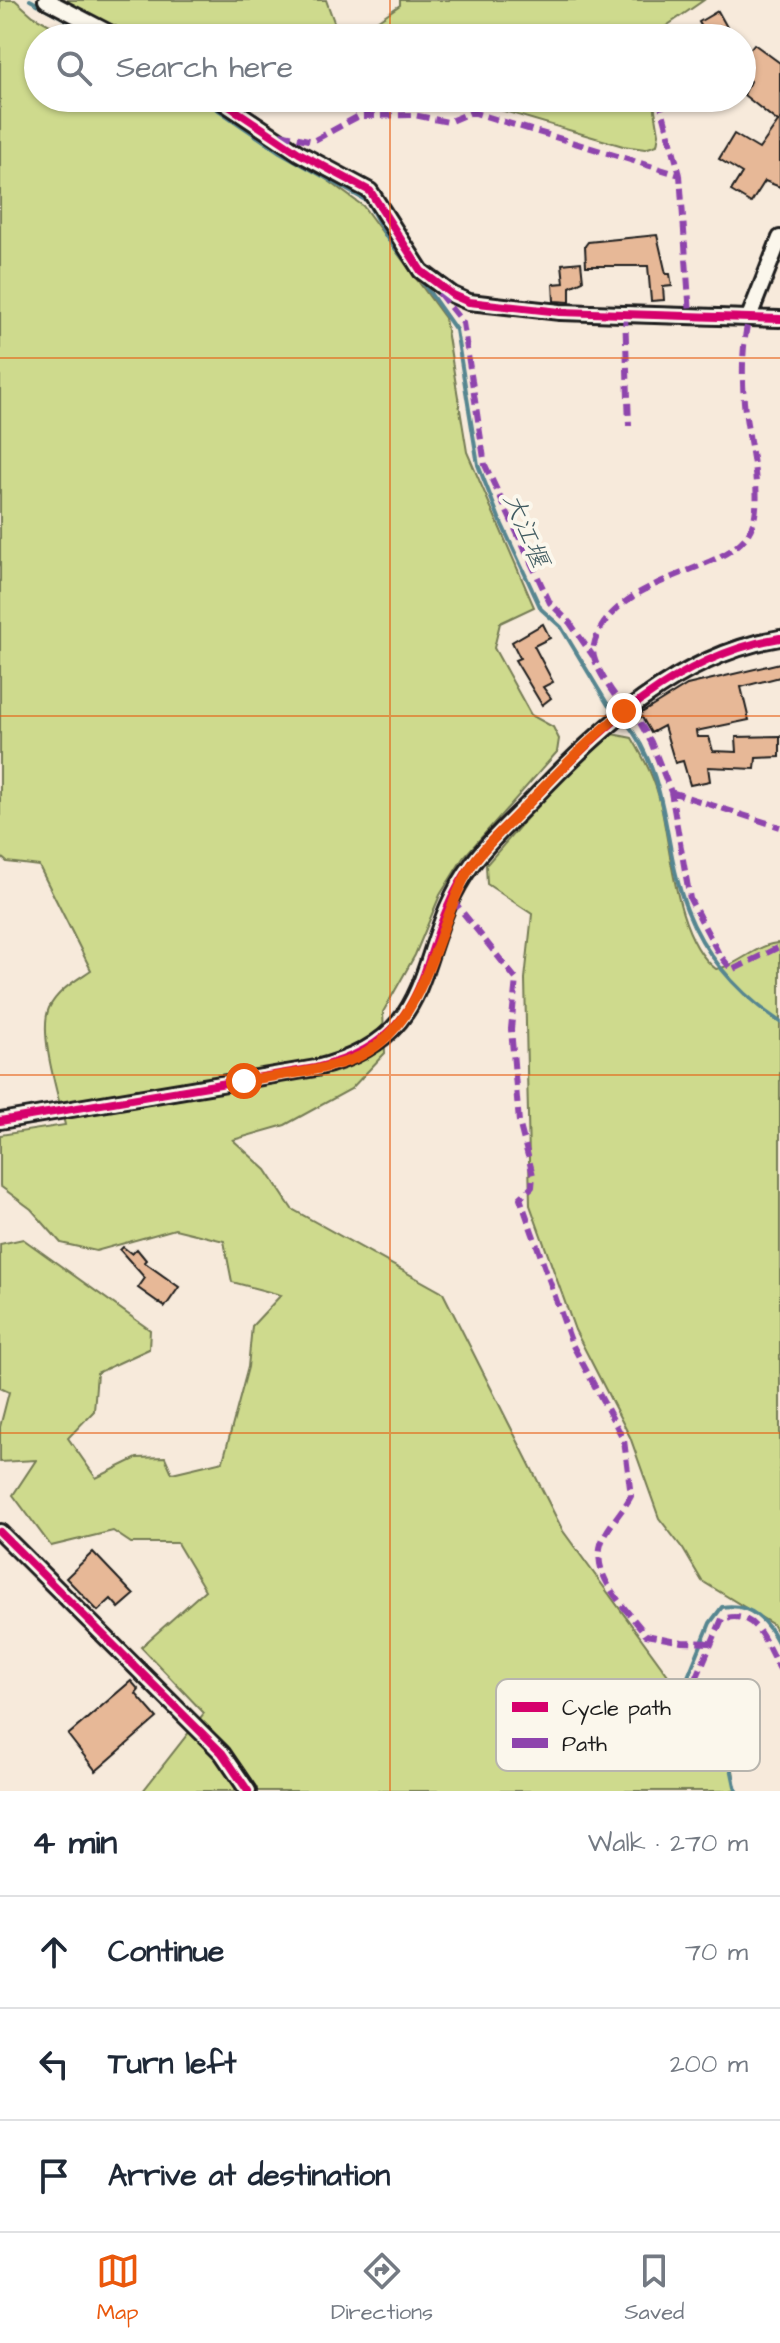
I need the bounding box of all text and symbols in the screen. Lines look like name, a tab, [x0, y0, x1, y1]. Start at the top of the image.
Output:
search box	[24, 24, 756, 112]
icon: search	[52, 46, 96, 90]
text: Search here	[116, 47, 293, 89]
water label: 大江堰	[494, 487, 559, 576]
route end	[606, 693, 642, 729]
route start	[226, 1063, 262, 1099]
legend	[496, 1679, 760, 1771]
text: Cycle path	[562, 1693, 671, 1725]
text: Path	[562, 1729, 607, 1760]
text: 4 min	[32, 1819, 117, 1867]
text: Walk · 270 m	[588, 1825, 748, 1861]
icon: ahead	[32, 1930, 76, 1974]
text: Continue	[108, 1931, 224, 1973]
text: 70 m	[685, 1934, 748, 1970]
icon: left	[32, 2042, 76, 2086]
text: Turn left	[108, 2043, 236, 2085]
text: 200 m	[670, 2046, 748, 2082]
icon: arrive	[32, 2154, 76, 2198]
text: Arrive at destination	[108, 2155, 390, 2197]
tab: Map	[96, 2249, 140, 2328]
tab: Directions	[331, 2249, 433, 2328]
tab: Saved	[624, 2249, 684, 2328]

